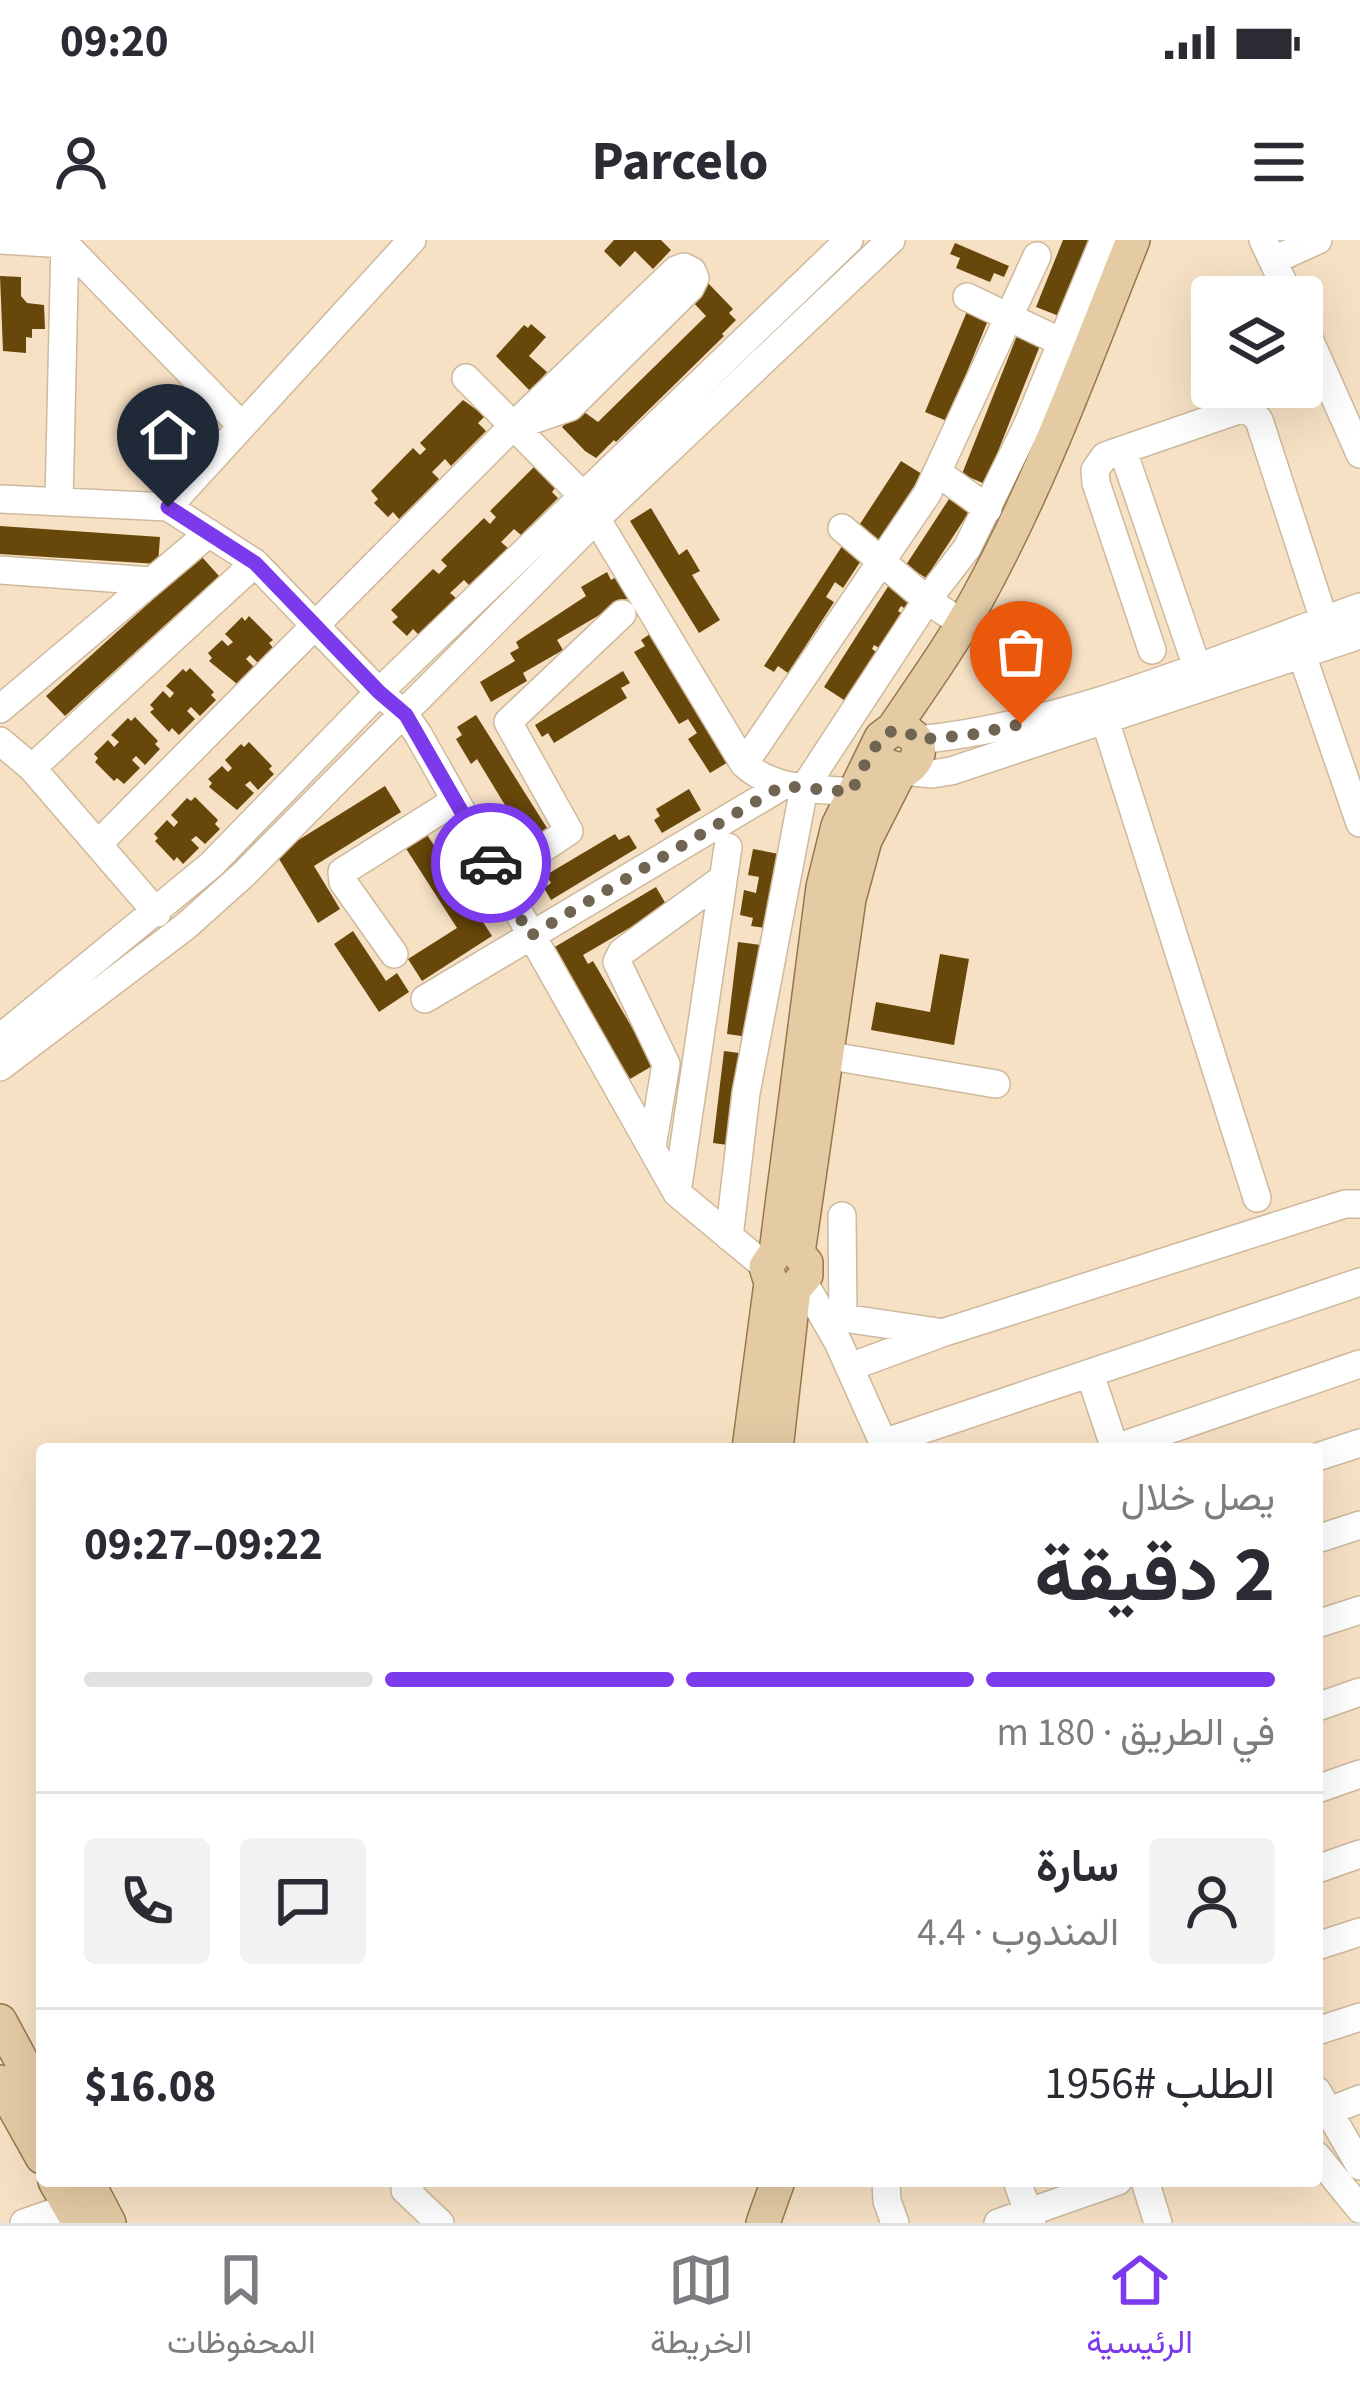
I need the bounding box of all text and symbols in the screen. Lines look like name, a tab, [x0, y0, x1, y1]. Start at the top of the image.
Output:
text: 09:20	[60, 10, 169, 74]
text: Parcelo	[592, 124, 768, 201]
icon: person	[48, 129, 114, 195]
icon: menu	[1246, 129, 1312, 195]
map controls	[1191, 276, 1323, 408]
button: layers	[1191, 276, 1323, 408]
pin	[117, 384, 219, 507]
icon: home	[135, 402, 201, 468]
pin	[970, 601, 1072, 724]
icon: bag	[988, 619, 1054, 685]
courier	[431, 803, 551, 923]
icon: car	[458, 830, 524, 896]
text: يصل خلال	[1121, 1470, 1275, 1526]
text: 09:22–09:27	[84, 1513, 323, 1577]
text: 2 دقيقة	[1034, 1520, 1275, 1631]
text: في الطريق · 180 m	[997, 1705, 1275, 1761]
text: سارة	[1036, 1835, 1119, 1899]
button: phone	[84, 1838, 210, 1964]
button: chat	[240, 1838, 366, 1964]
button: person	[1149, 1838, 1275, 1964]
text: المندوب · 4.4	[917, 1905, 1119, 1961]
text: الطلب #1956	[1044, 2052, 1275, 2116]
text: $16.08	[84, 2055, 216, 2119]
tab: المحفوظات	[167, 2247, 316, 2371]
tab: الخريطة	[650, 2247, 752, 2371]
tab: الرئيسية	[1086, 2247, 1193, 2371]

